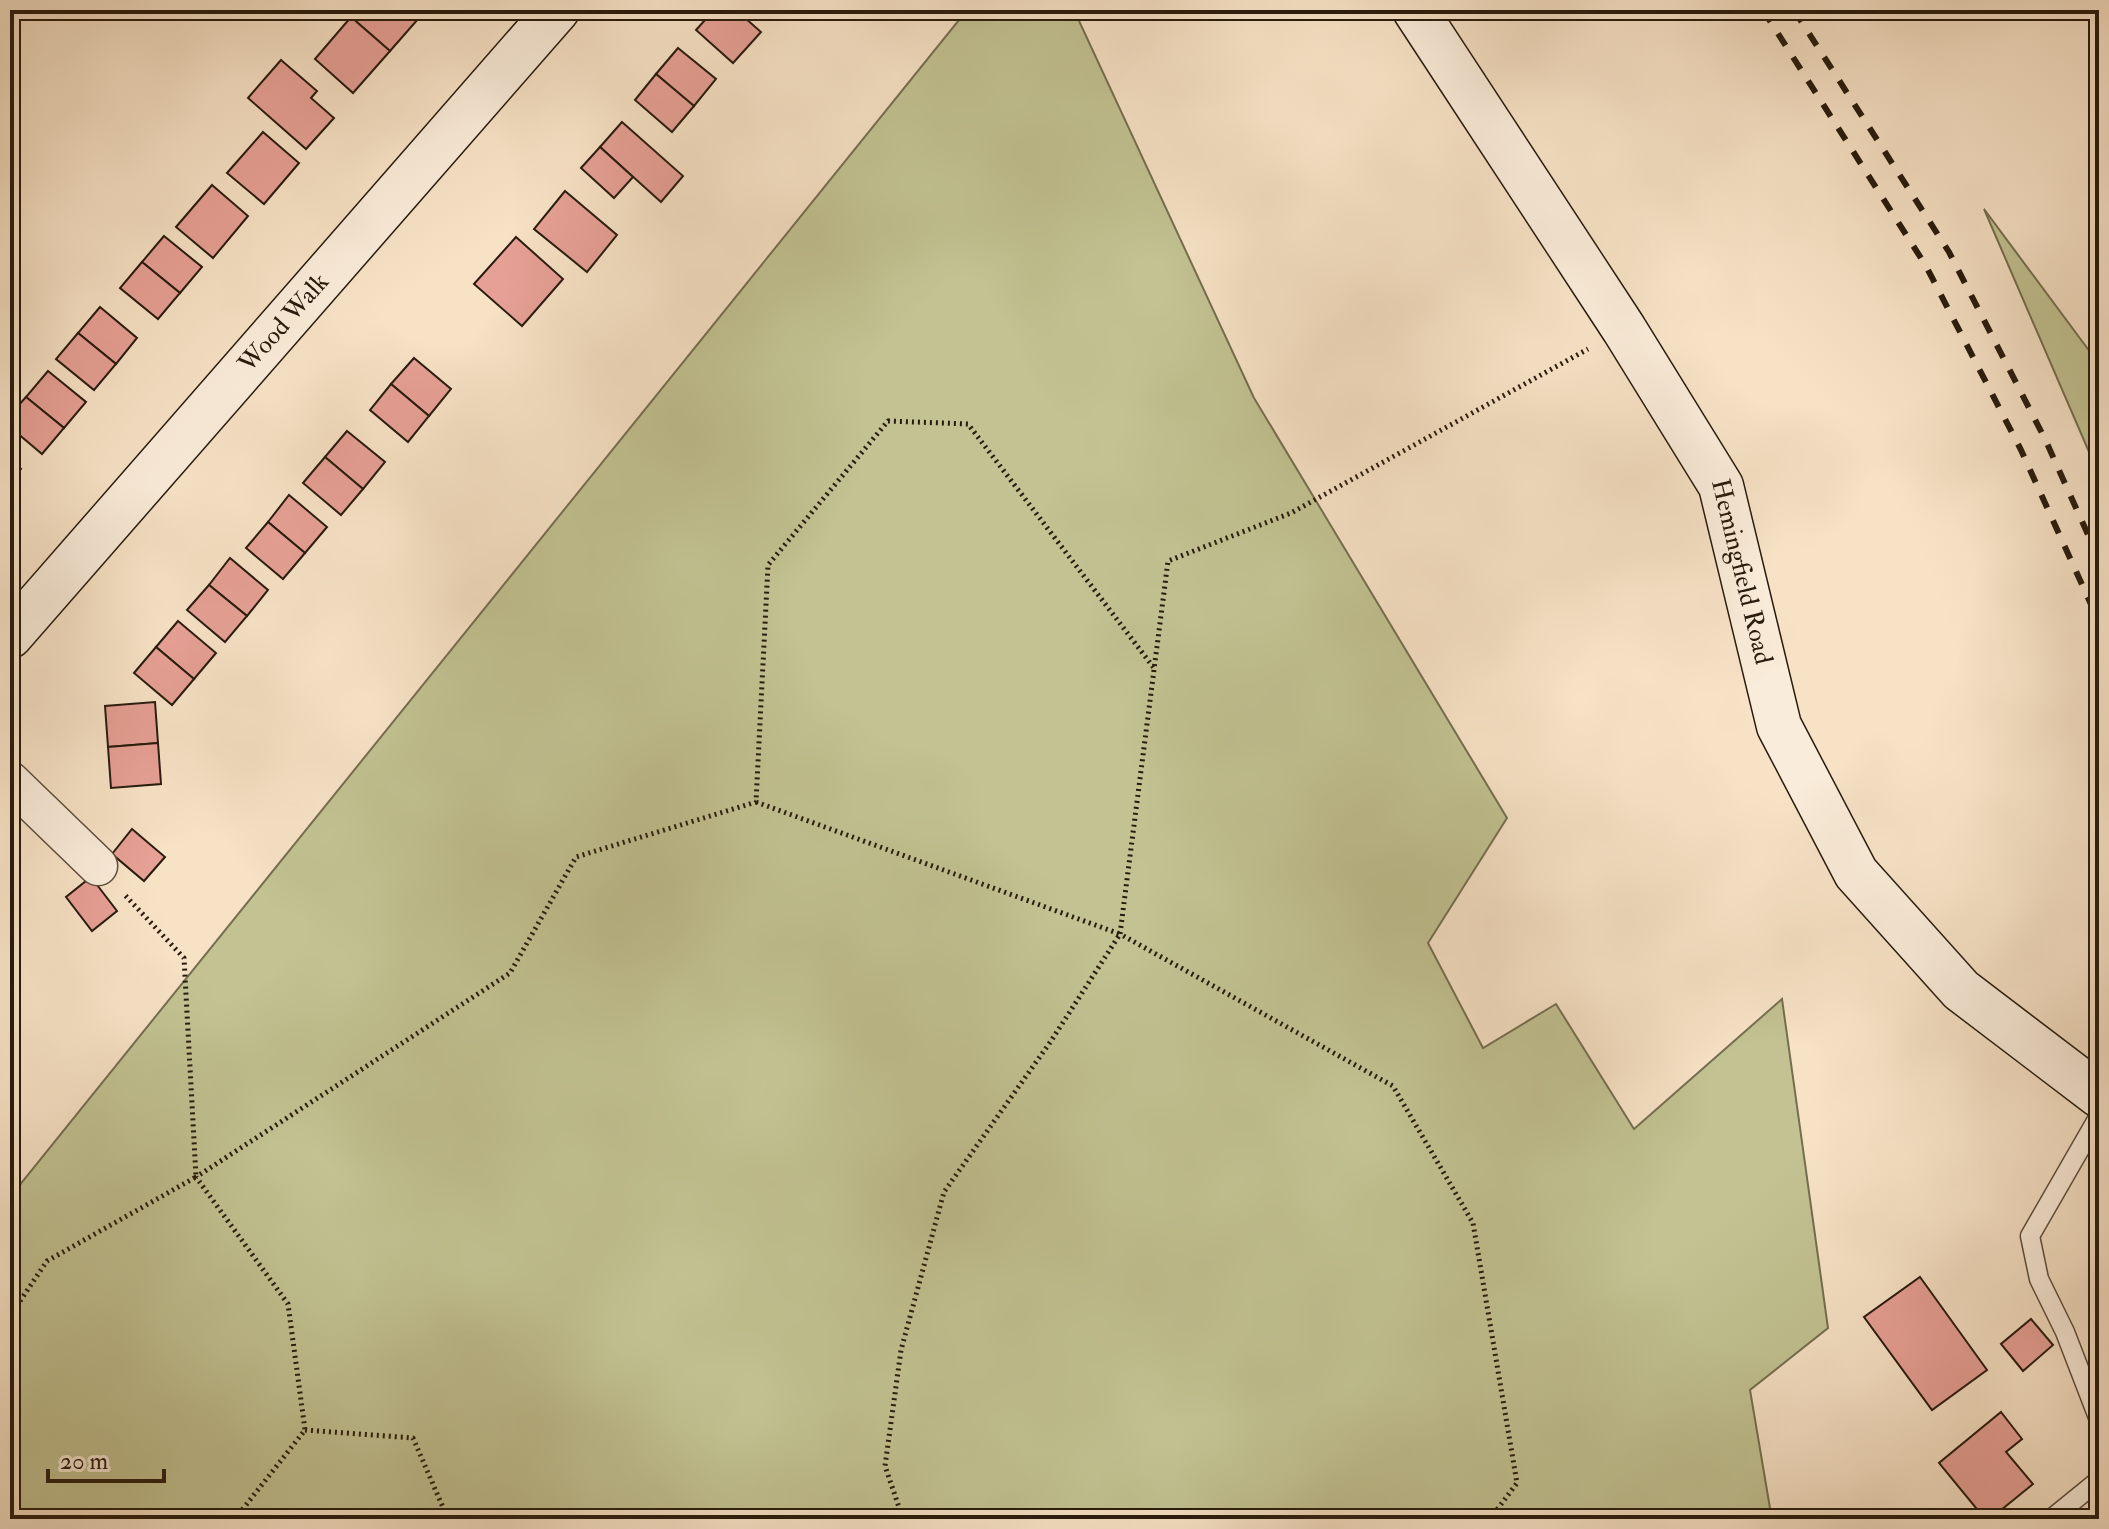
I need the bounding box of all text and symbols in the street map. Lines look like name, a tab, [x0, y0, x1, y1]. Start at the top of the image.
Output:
street label: Wood Walk	[231, 266, 336, 380]
street label: Hemingfield Road	[1704, 476, 1780, 668]
scale bar	[48, 1433, 164, 1483]
text: 20 m	[60, 1446, 109, 1477]

